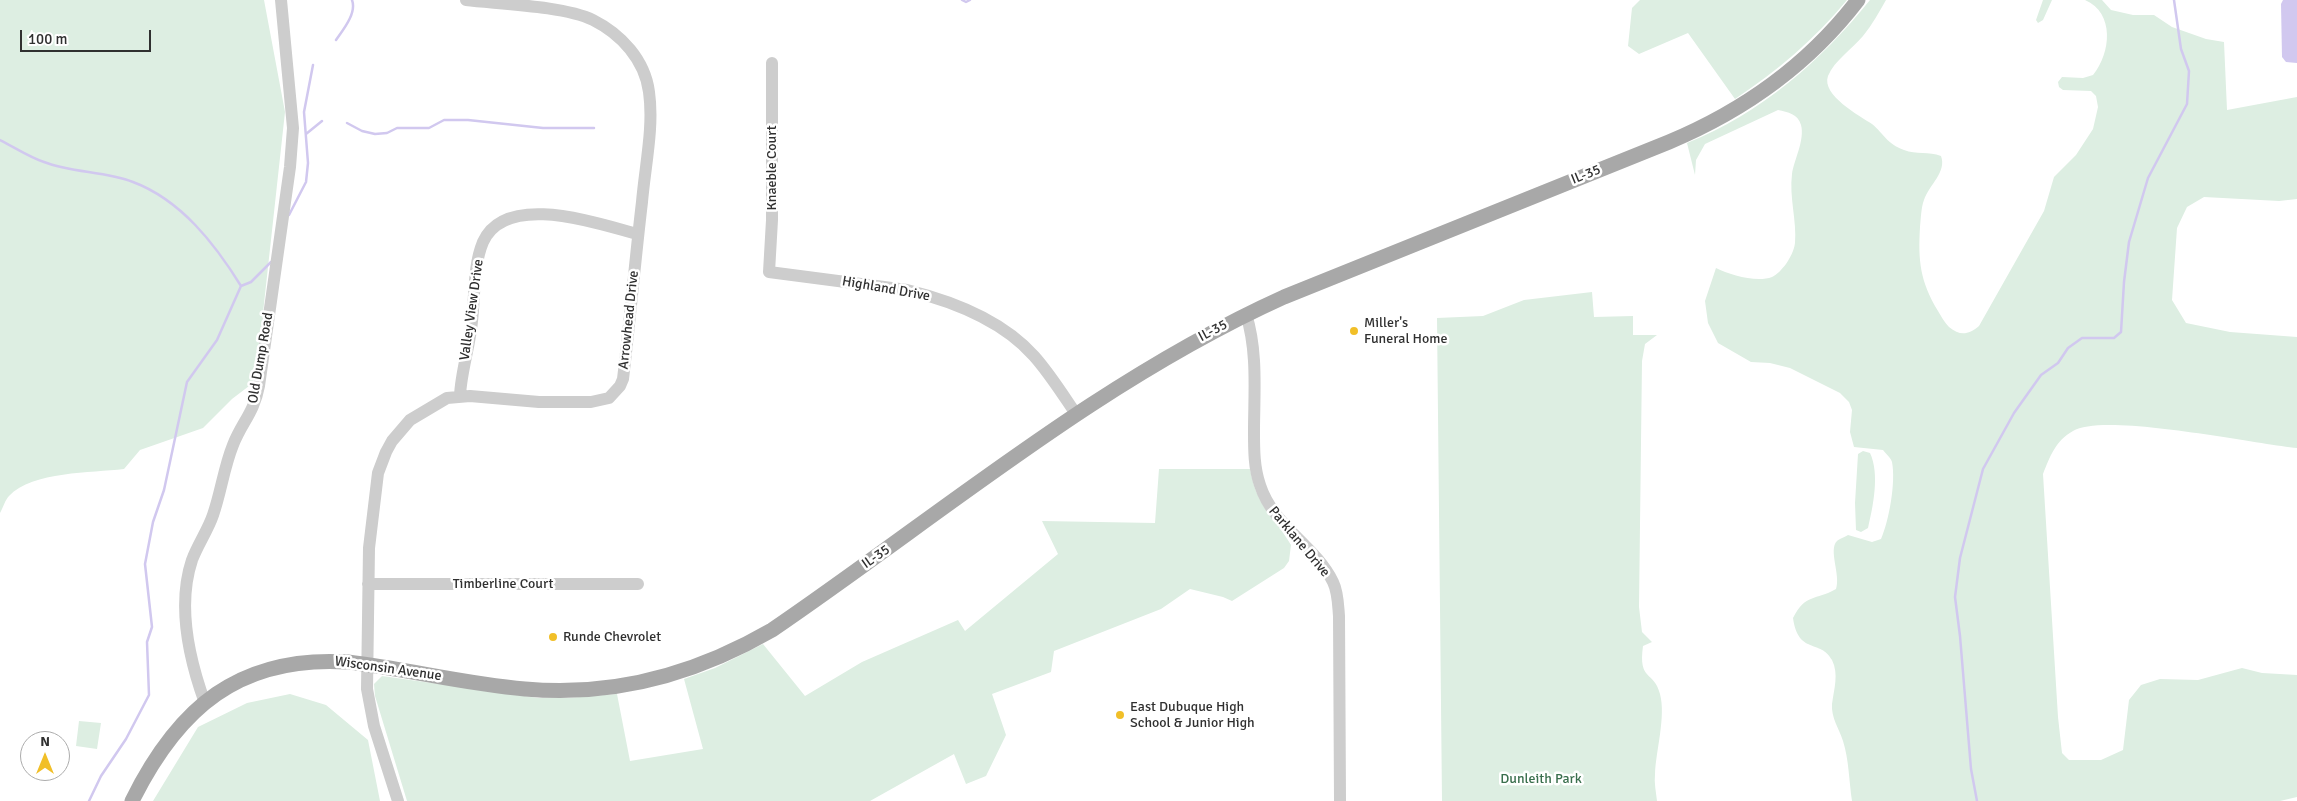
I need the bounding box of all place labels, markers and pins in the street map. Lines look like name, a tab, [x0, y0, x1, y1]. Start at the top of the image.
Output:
place label: Miller's Funeral Home	[1364, 315, 1447, 348]
marker: Miller's Funeral Home	[1348, 325, 1360, 337]
place label: Runde Chevrolet	[563, 629, 661, 645]
marker: Runde Chevrolet	[547, 631, 559, 643]
place label: East Dubuque High School & Junior High	[1130, 699, 1255, 732]
marker: East Dubuque High School & Junior High	[1114, 709, 1126, 721]

